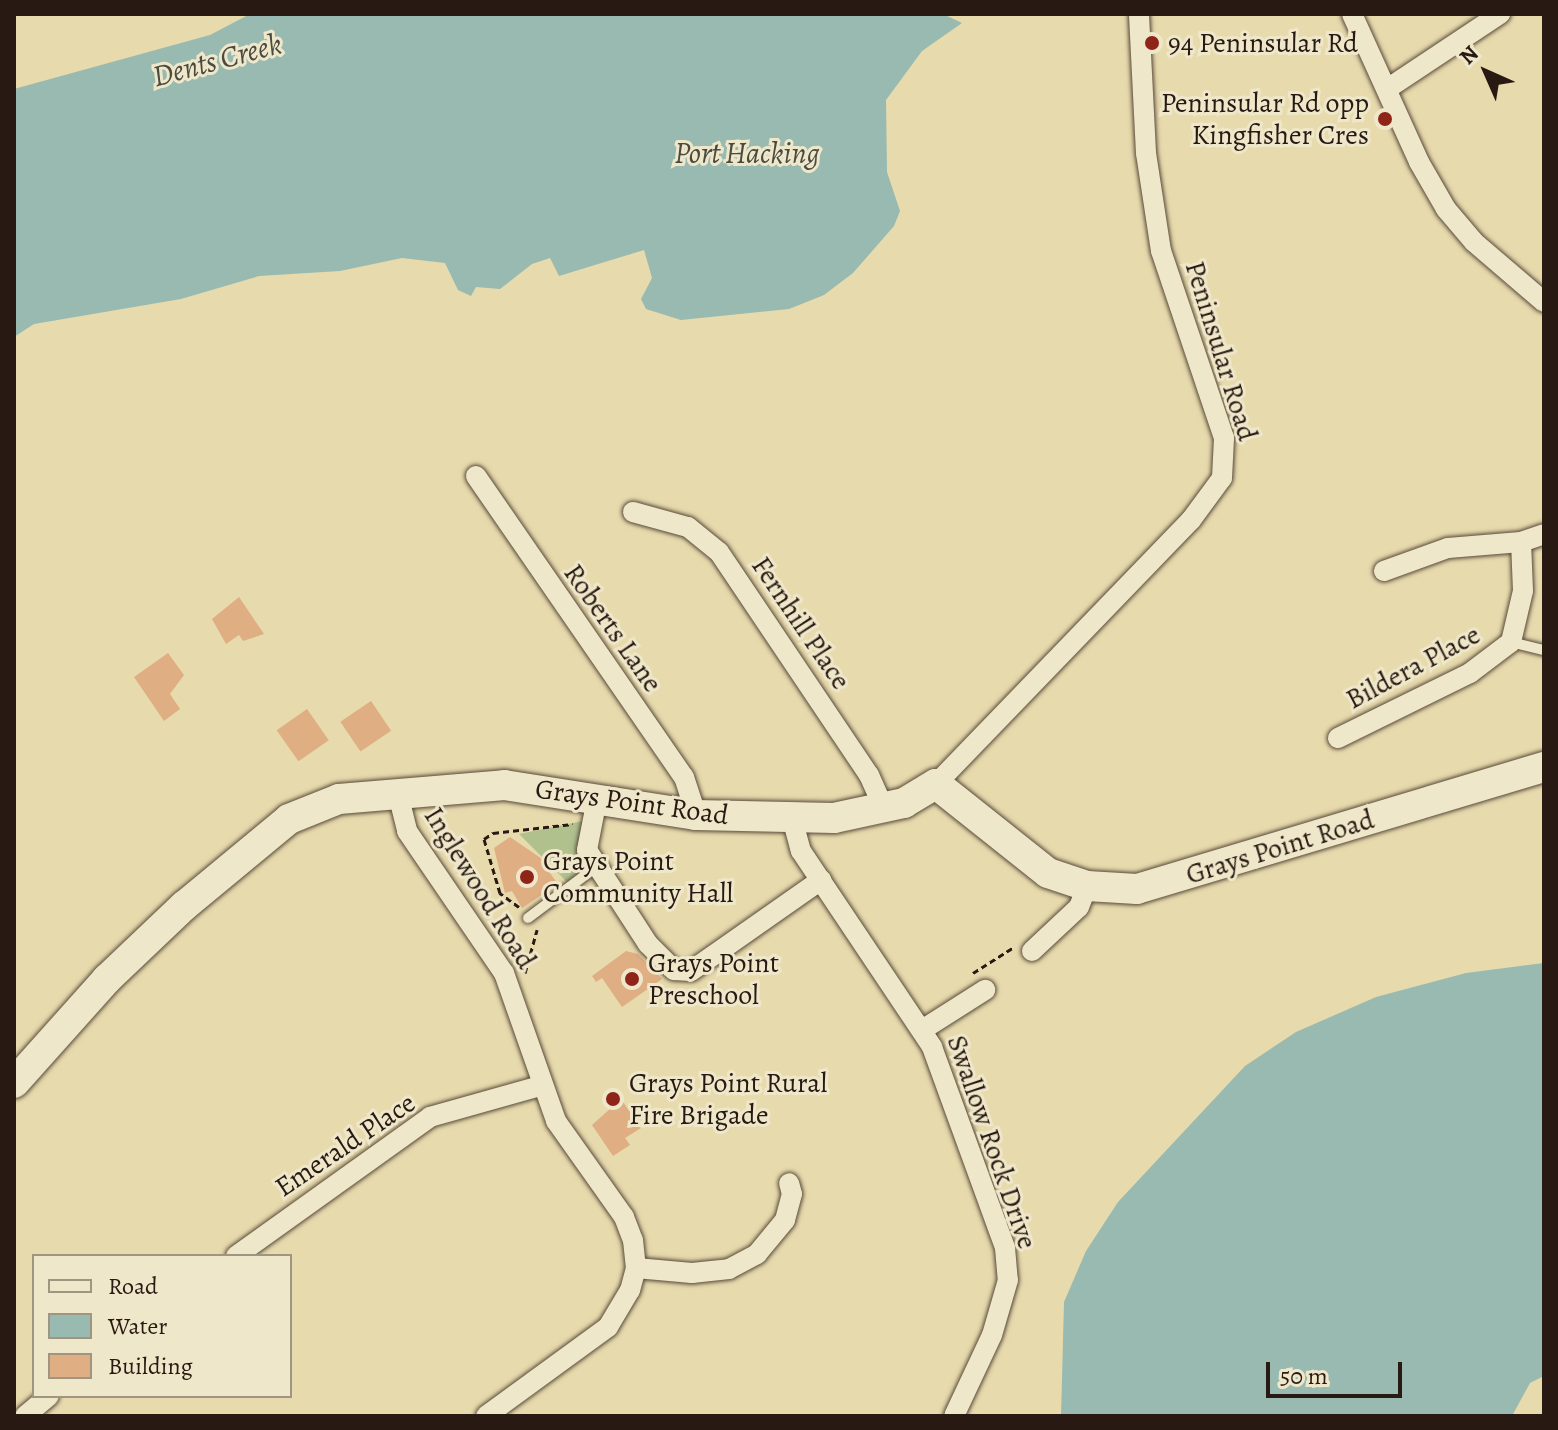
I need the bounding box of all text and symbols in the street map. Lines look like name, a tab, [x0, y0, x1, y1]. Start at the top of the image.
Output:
water label: Dents Creek	[149, 26, 285, 94]
place label: 94 Peninsular Rd	[1168, 26, 1358, 60]
north arrow	[1446, 32, 1526, 112]
marker: 94 Peninsular Rd	[1143, 34, 1161, 52]
text: N	[1453, 39, 1485, 71]
place label: Peninsular Rd opp Kingfisher Cres	[1161, 86, 1369, 152]
marker: Peninsular Rd opp Kingfisher Cres	[1376, 110, 1394, 128]
water label: Port Hacking	[674, 135, 820, 171]
street label: Peninsular Road	[1178, 257, 1264, 445]
street label: Fernhill Place	[744, 550, 858, 696]
street label: Roberts Lane	[557, 557, 669, 699]
street label: Bildera Place	[1340, 618, 1486, 716]
street label: Grays Point Road	[533, 772, 731, 832]
street label: Inglewood Road	[417, 801, 543, 975]
street label: Grays Point Road	[1182, 802, 1378, 892]
place label: Grays Point Community Hall	[543, 844, 733, 910]
marker: Grays Point Community Hall	[518, 868, 536, 886]
place label: Grays Point Preschool	[648, 946, 779, 1012]
marker: Grays Point Preschool	[623, 970, 641, 988]
street label: Swallow Rock Drive	[940, 1031, 1044, 1253]
place label: Grays Point Rural Fire Brigade	[629, 1066, 827, 1132]
street label: Emerald Place	[269, 1086, 421, 1204]
marker: Grays Point Rural Fire Brigade	[604, 1090, 622, 1108]
legend	[32, 1254, 292, 1398]
text: Road	[108, 1270, 158, 1302]
text: Water	[108, 1310, 168, 1342]
scale bar	[1270, 1346, 1406, 1396]
text: Building	[108, 1350, 193, 1382]
text: 50 m	[1280, 1360, 1328, 1392]

